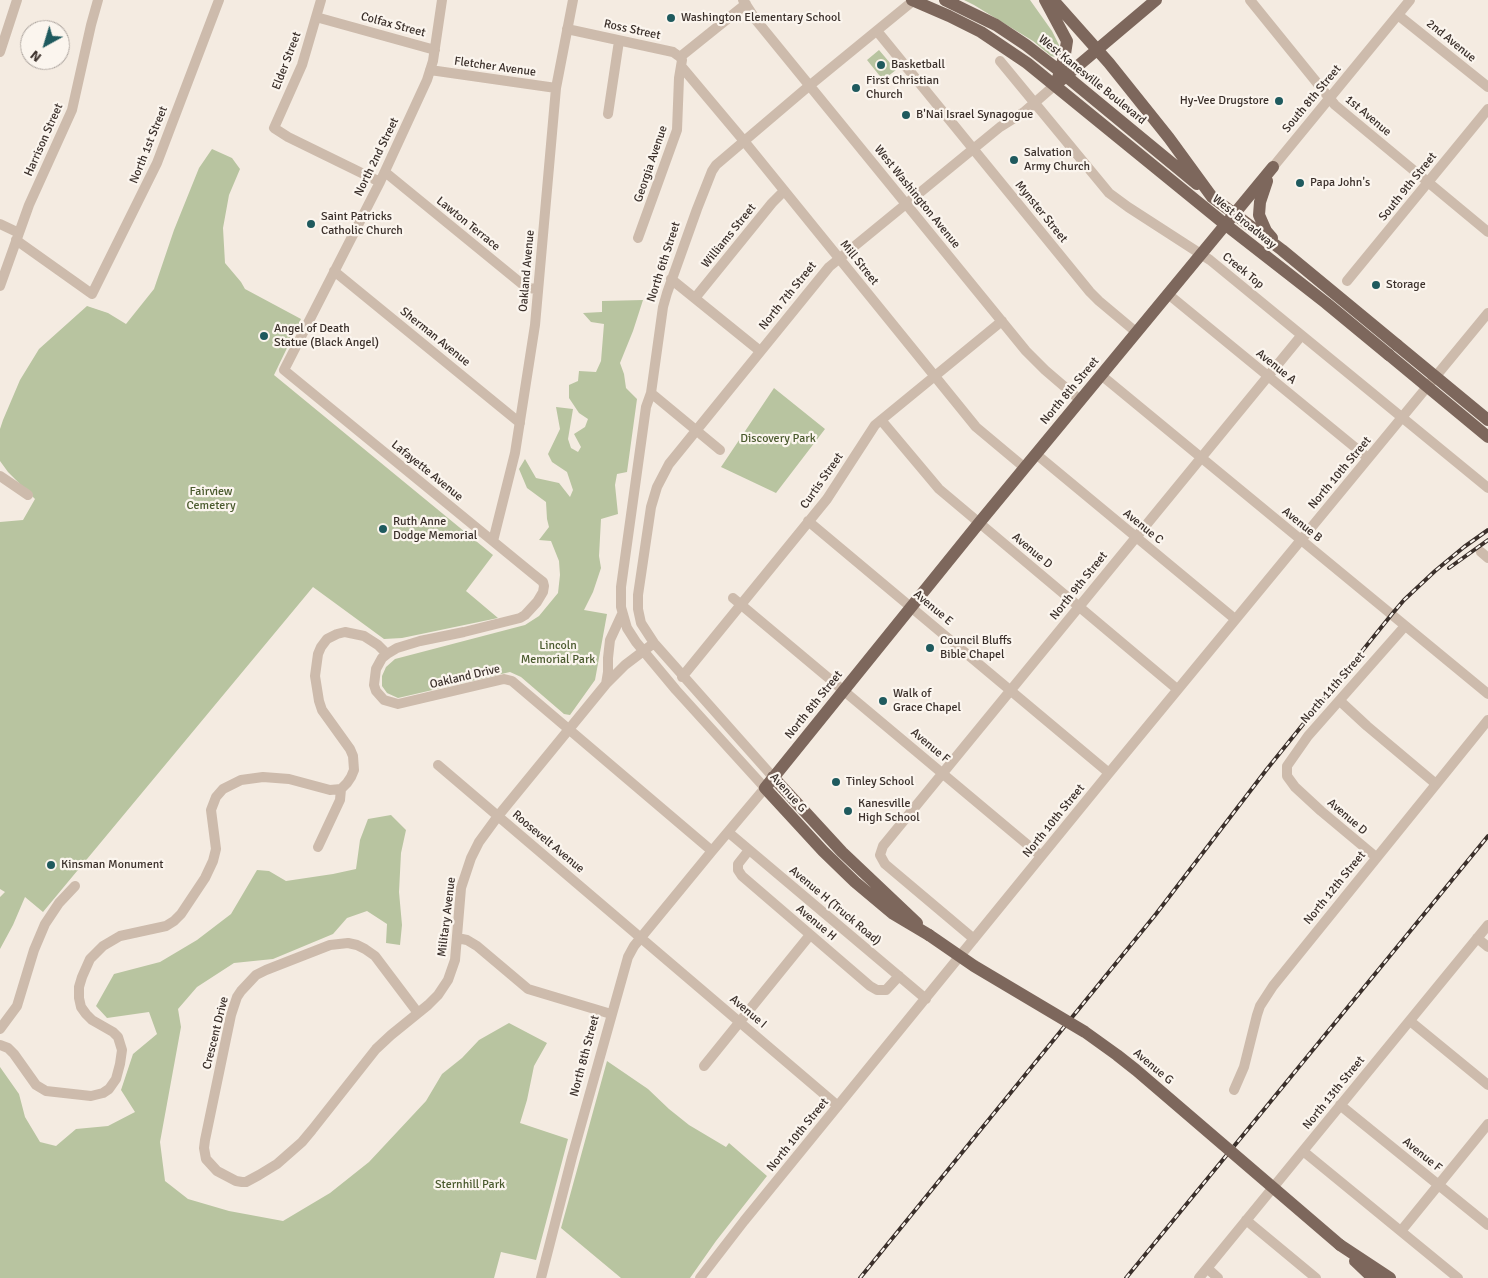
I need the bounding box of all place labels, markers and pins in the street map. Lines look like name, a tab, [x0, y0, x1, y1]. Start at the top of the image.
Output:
place label: Washington Elementary School	[681, 11, 841, 25]
marker: Washington Elementary School	[665, 12, 677, 24]
place label: Basketball	[891, 58, 945, 72]
marker: Basketball	[875, 59, 887, 71]
place label: First Christian Church	[866, 74, 939, 102]
marker: First Christian Church	[850, 82, 862, 94]
place label: Hy-Vee Drugstore	[1180, 94, 1269, 108]
marker: Hy-Vee Drugstore	[1273, 95, 1285, 107]
place label: B'Nai Israel Synagogue	[916, 108, 1033, 122]
marker: B'Nai Israel Synagogue	[900, 109, 912, 121]
place label: Salvation Army Church	[1024, 146, 1090, 174]
marker: Salvation Army Church	[1008, 154, 1020, 166]
place label: Papa John's	[1310, 176, 1370, 190]
marker: Papa John's	[1294, 177, 1306, 189]
place label: Saint Patricks Catholic Church	[321, 210, 403, 238]
marker: Saint Patricks Catholic Church	[305, 218, 317, 230]
place label: Storage	[1386, 278, 1426, 292]
marker: Storage	[1370, 279, 1382, 291]
place label: Angel of Death Statue (Black Angel)	[274, 322, 379, 350]
marker: Angel of Death Statue (Black Angel)	[258, 330, 270, 342]
place label: Ruth Anne Dodge Memorial	[393, 515, 477, 543]
marker: Ruth Anne Dodge Memorial	[377, 523, 389, 535]
place label: Council Bluffs Bible Chapel	[940, 634, 1012, 662]
marker: Council Bluffs Bible Chapel	[924, 642, 936, 654]
place label: Walk of Grace Chapel	[893, 687, 961, 715]
marker: Walk of Grace Chapel	[877, 695, 889, 707]
place label: Tinley School	[846, 775, 914, 789]
marker: Tinley School	[830, 776, 842, 788]
place label: Kanesville High School	[858, 797, 920, 825]
marker: Kanesville High School	[842, 805, 854, 817]
place label: Kinsman Monument	[61, 858, 163, 872]
marker: Kinsman Monument	[45, 859, 57, 871]

